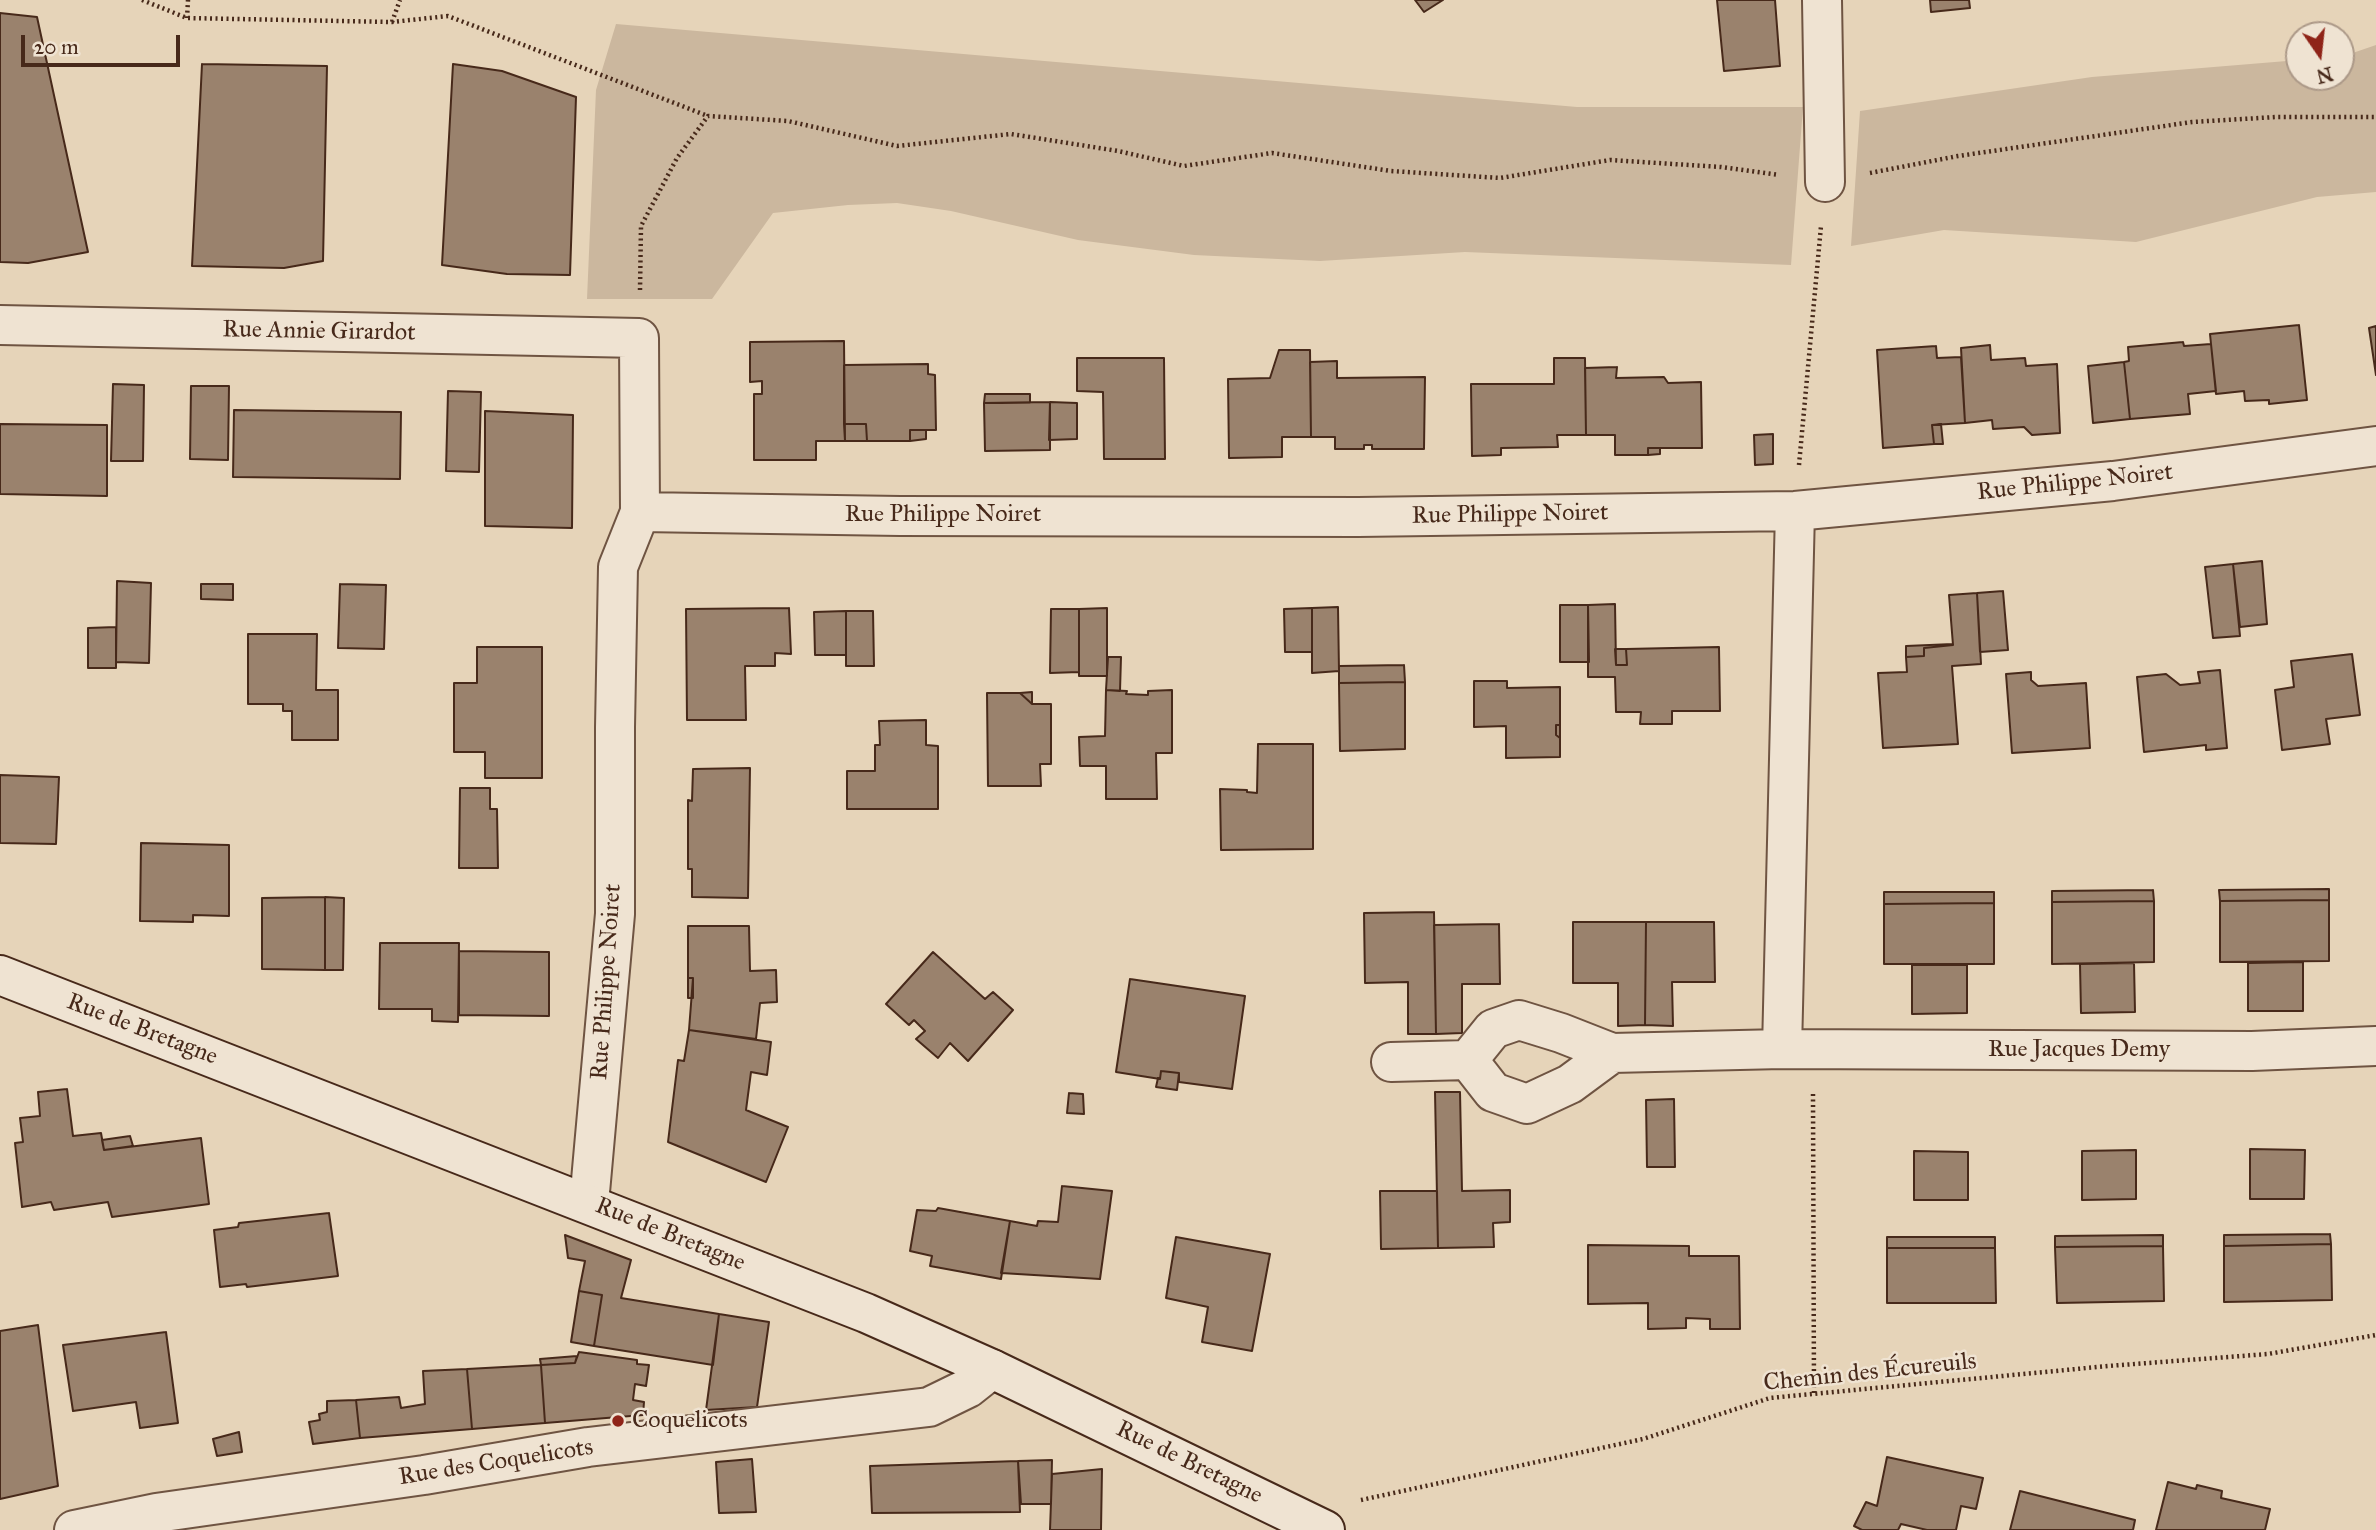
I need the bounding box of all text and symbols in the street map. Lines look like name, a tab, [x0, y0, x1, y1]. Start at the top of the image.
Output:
scale bar	[24, 21, 184, 65]
north arrow	[2285, 21, 2355, 91]
text: 20 m	[34, 34, 79, 60]
text: N	[2314, 62, 2335, 88]
street label: Rue Annie Girardot	[222, 316, 416, 348]
street label: Rue Philippe Noiret	[1976, 458, 2174, 508]
street label: Rue Philippe Noiret	[1411, 499, 1609, 531]
street label: Rue Philippe Noiret	[845, 501, 1041, 529]
street label: Rue Philippe Noiret	[586, 883, 628, 1081]
street label: Rue de Bretagne	[63, 988, 221, 1072]
street label: Rue Jacques Demy	[1988, 1036, 2170, 1064]
street label: Rue de Bretagne	[591, 1192, 749, 1278]
street label: Chemin des Écureuils	[1762, 1347, 1978, 1399]
place label: Coquelicots	[632, 1407, 748, 1435]
marker: Coquelicots	[610, 1413, 626, 1429]
street label: Rue de Bretagne	[1111, 1415, 1267, 1511]
street label: Rue des Coquelicots	[397, 1433, 595, 1493]

